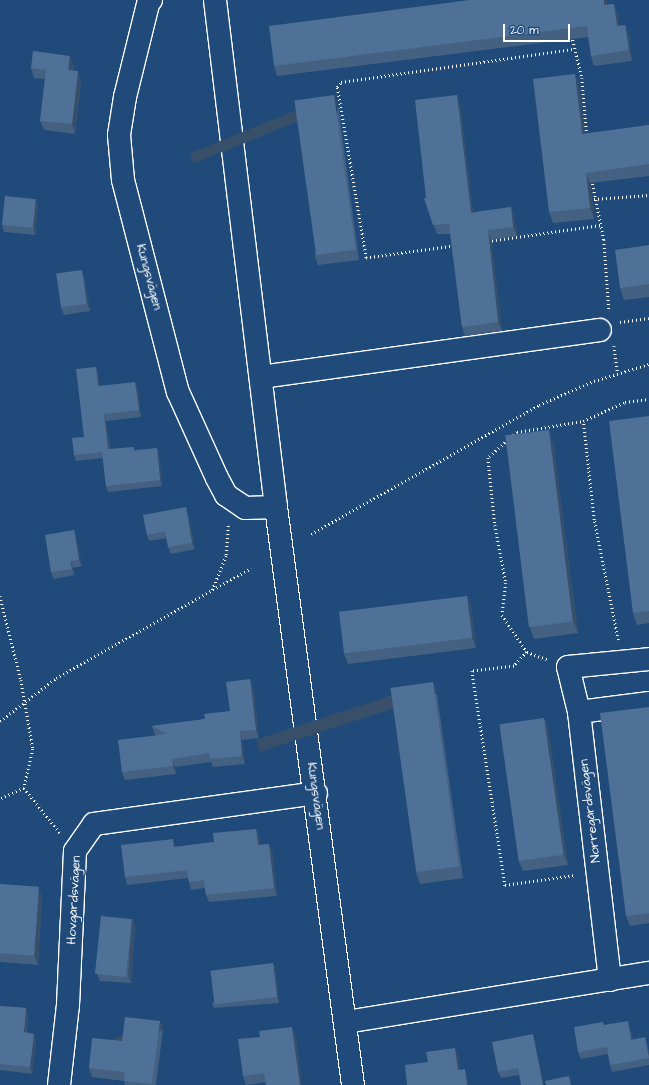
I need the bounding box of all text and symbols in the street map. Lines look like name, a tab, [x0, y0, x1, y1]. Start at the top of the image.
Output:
scale bar	[505, 16, 572, 42]
text: 20 m	[510, 22, 539, 39]
street label: Kungsvägen	[133, 242, 165, 312]
street label: Norregårdsvägen	[576, 758, 604, 864]
street label: Kungsvägen	[304, 761, 328, 831]
street label: Hovgårdsvägen	[64, 855, 84, 945]

